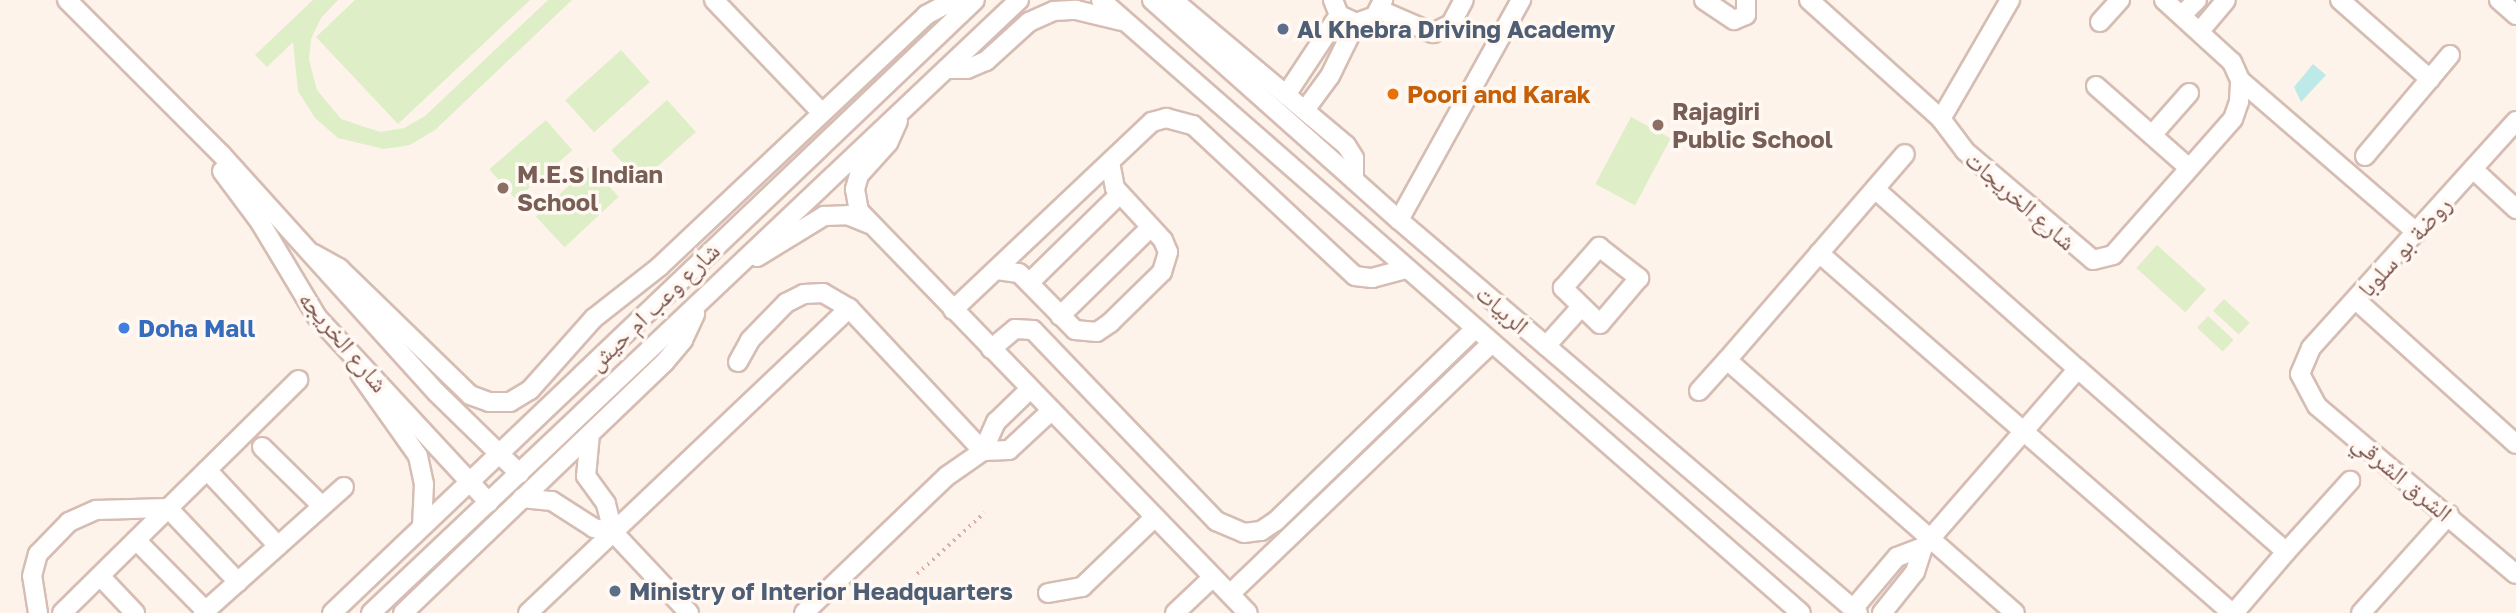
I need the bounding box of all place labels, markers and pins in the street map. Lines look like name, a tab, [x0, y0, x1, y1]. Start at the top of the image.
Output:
place label: Al Khebra Driving Academy	[1297, 15, 1615, 43]
marker: Al Khebra Driving Academy	[1275, 21, 1291, 37]
place label: Poori and Karak	[1407, 80, 1591, 108]
marker: Poori and Karak	[1385, 86, 1401, 102]
place label: Rajagiri Public School	[1672, 97, 1833, 153]
marker: Rajagiri Public School	[1650, 117, 1666, 133]
place label: M.E.S Indian School	[517, 160, 663, 216]
marker: M.E.S Indian School	[495, 180, 511, 196]
place label: Doha Mall	[138, 314, 255, 342]
marker: Doha Mall	[116, 320, 132, 336]
place label: Ministry of Interior Headquarters	[629, 577, 1013, 605]
marker: Ministry of Interior Headquarters	[607, 583, 623, 599]

